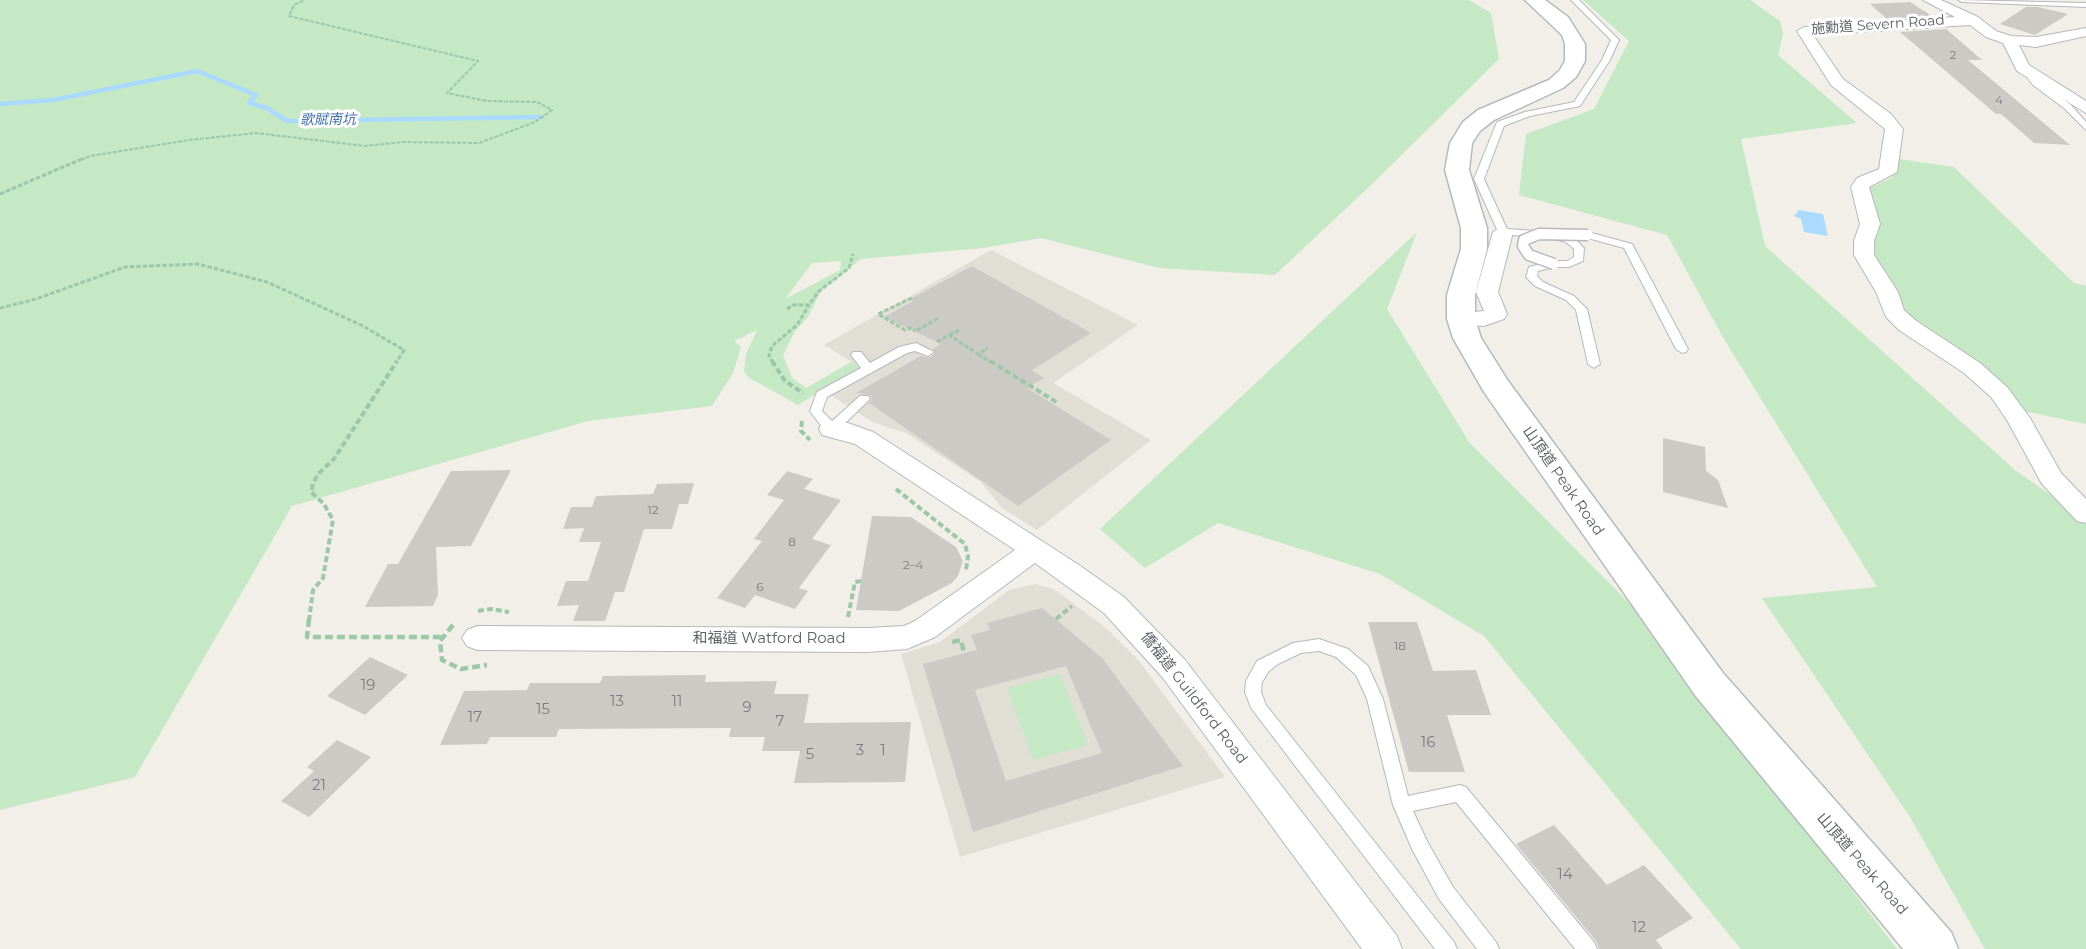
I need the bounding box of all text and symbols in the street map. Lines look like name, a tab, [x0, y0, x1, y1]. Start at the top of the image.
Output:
street label: 施勳道 Severn Road	[1811, 12, 1945, 38]
house number: 2	[1950, 48, 1956, 62]
house number: 4	[1995, 93, 2003, 107]
water label: 歌賦南坑	[300, 111, 356, 129]
street label: 山頂道 Peak Road	[1519, 423, 1607, 539]
house number: 12	[647, 503, 659, 517]
house number: 8	[788, 535, 796, 549]
house number: 2–4	[903, 558, 923, 572]
house number: 6	[756, 580, 764, 594]
street label: 僑福道 Guildford Road	[1137, 628, 1251, 768]
street label: 和福道 Watford Road	[692, 630, 846, 648]
house number: 18	[1394, 639, 1406, 653]
house number: 19	[361, 677, 375, 695]
house number: 13	[610, 693, 624, 711]
house number: 11	[672, 693, 682, 711]
house number: 9	[742, 699, 752, 717]
house number: 15	[536, 701, 550, 719]
house number: 17	[468, 709, 482, 727]
house number: 7	[776, 713, 784, 731]
house number: 16	[1421, 734, 1435, 752]
house number: 3	[856, 742, 864, 760]
house number: 1	[880, 742, 886, 760]
house number: 5	[806, 746, 814, 764]
house number: 21	[312, 777, 326, 795]
street label: 山頂道 Peak Road	[1813, 809, 1911, 919]
house number: 14	[1557, 866, 1573, 884]
house number: 12	[1632, 919, 1646, 937]

